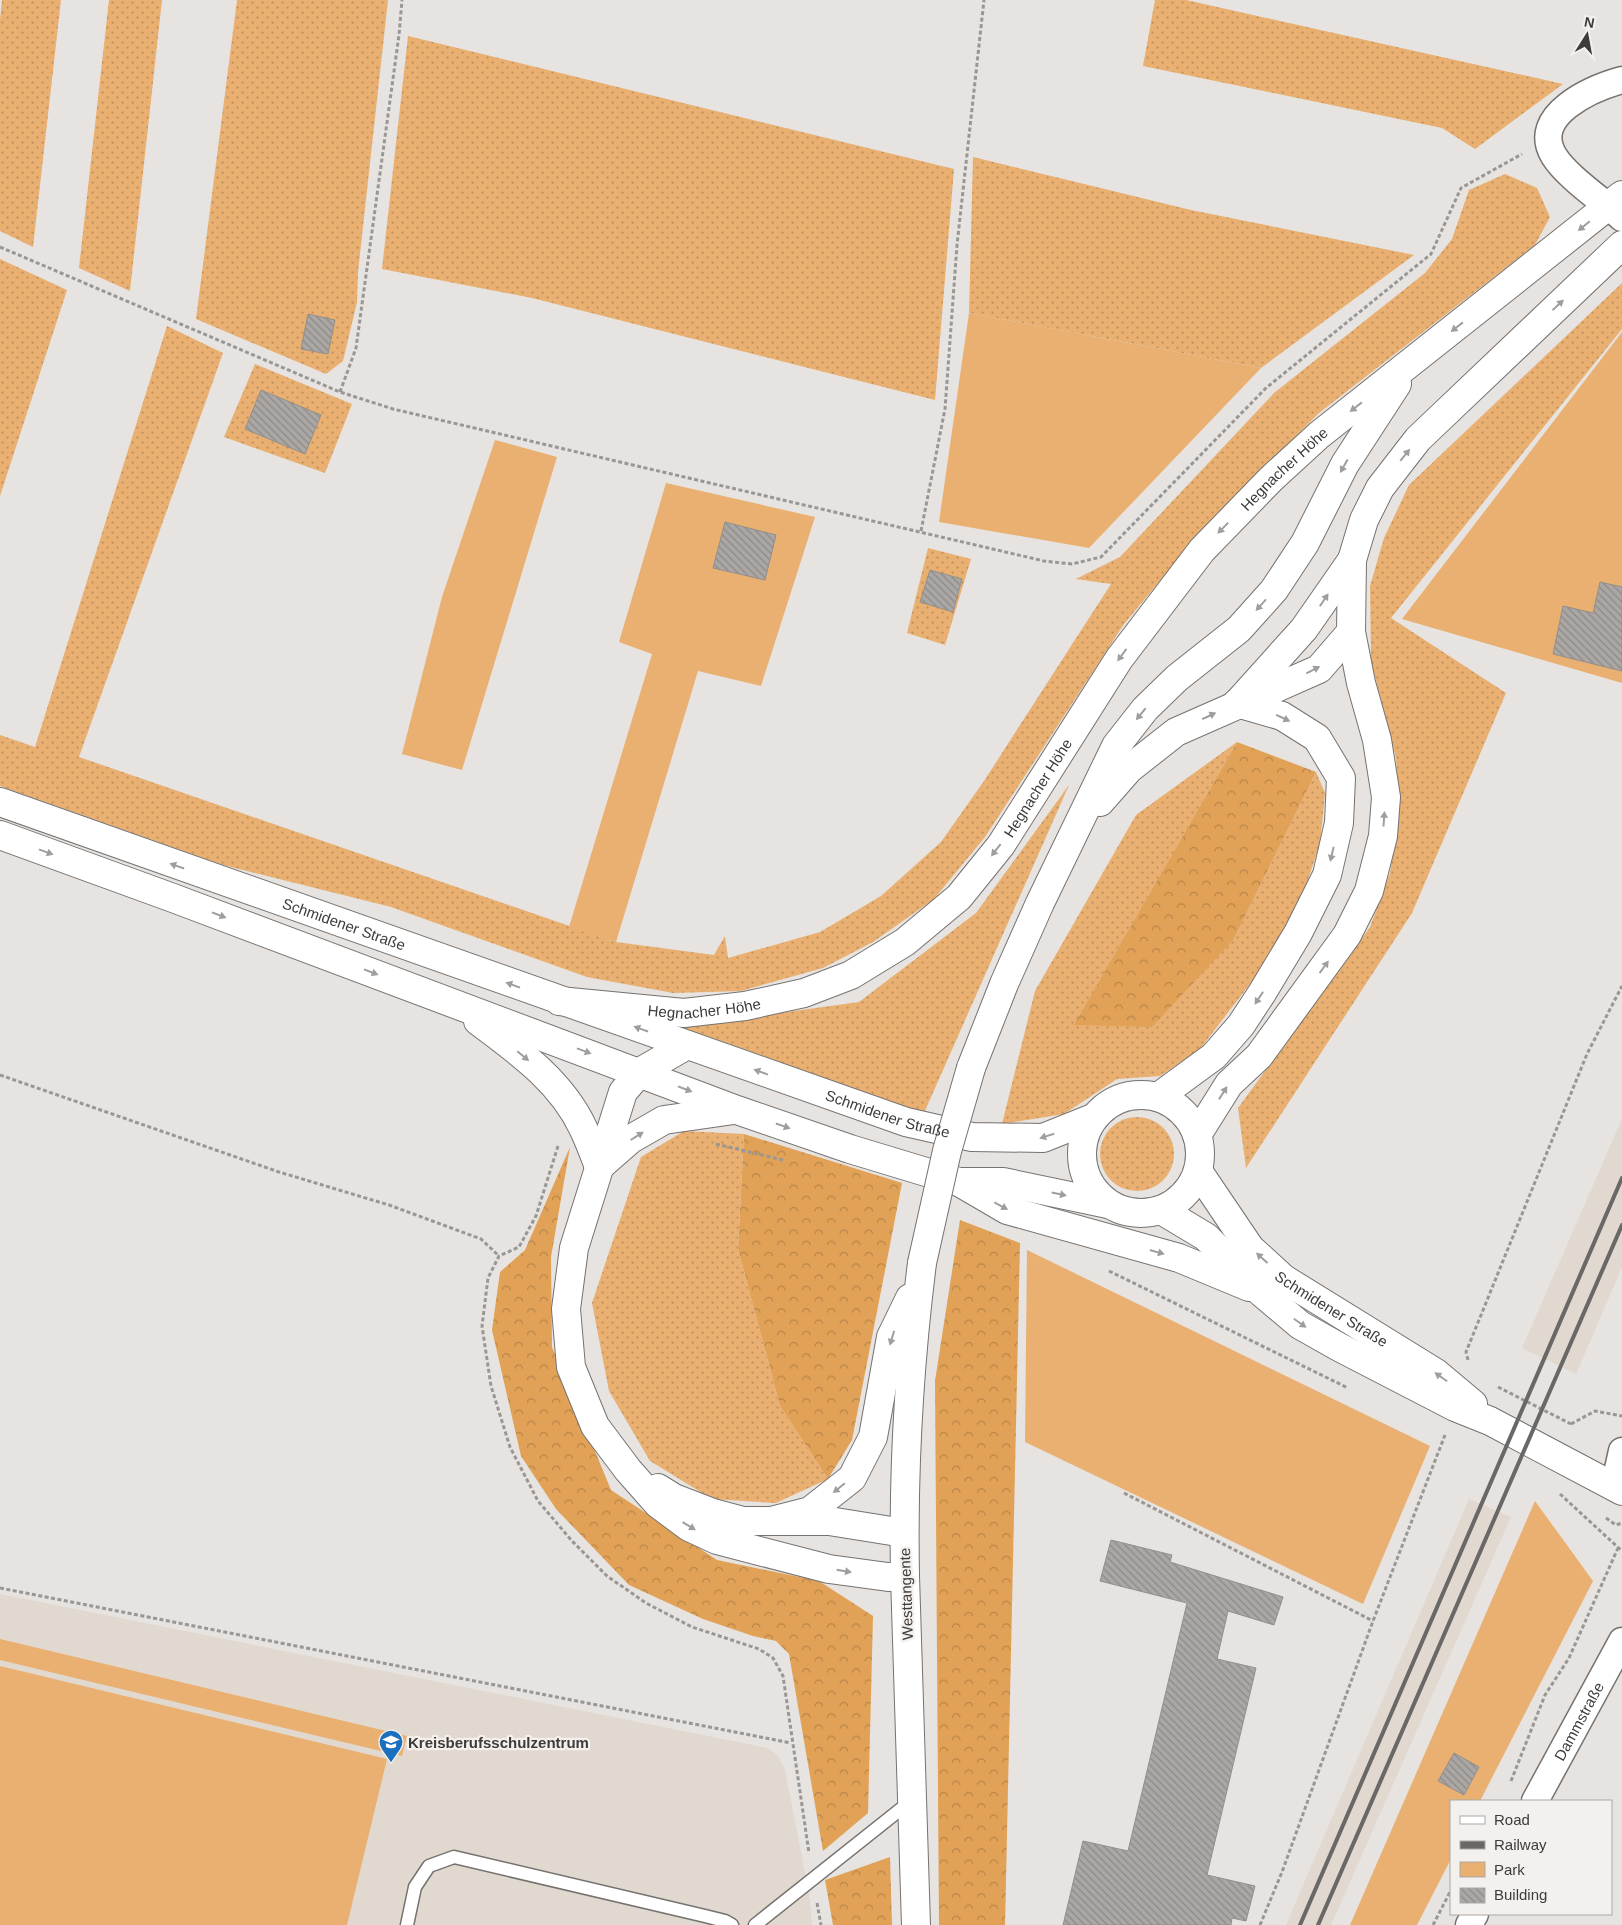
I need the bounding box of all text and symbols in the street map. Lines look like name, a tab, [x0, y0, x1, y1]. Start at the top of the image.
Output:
north arrow	[1562, 10, 1612, 60]
text: N	[1583, 13, 1596, 31]
one-way arrow	[1578, 220, 1591, 231]
one-way arrow	[1552, 299, 1564, 311]
one-way arrow	[1451, 322, 1464, 333]
one-way arrow	[1350, 401, 1363, 412]
street label: Hegnacher Höhe	[1237, 423, 1331, 514]
one-way arrow	[1400, 449, 1411, 462]
one-way arrow	[1340, 460, 1349, 473]
one-way arrow	[1217, 522, 1229, 534]
one-way arrow	[1319, 593, 1329, 606]
one-way arrow	[1255, 598, 1267, 610]
one-way arrow	[1117, 648, 1127, 662]
one-way arrow	[1306, 666, 1321, 675]
one-way arrow	[1136, 707, 1147, 720]
one-way arrow	[1202, 712, 1216, 720]
one-way arrow	[1276, 715, 1290, 723]
street label: Hegnacher Höhe	[1000, 735, 1075, 840]
one-way arrow	[1380, 810, 1388, 826]
one-way arrow	[991, 843, 1002, 856]
one-way arrow	[1328, 846, 1336, 861]
one-way arrow	[39, 848, 54, 856]
one-way arrow	[169, 861, 184, 869]
street label: Schmidener Straße	[280, 894, 408, 953]
one-way arrow	[211, 912, 226, 919]
one-way arrow	[1319, 960, 1329, 974]
one-way arrow	[364, 968, 379, 976]
one-way arrow	[505, 980, 520, 988]
one-way arrow	[1254, 991, 1264, 1004]
street label: Hegnacher Höhe	[647, 994, 762, 1021]
one-way arrow	[633, 1025, 648, 1033]
one-way arrow	[577, 1048, 592, 1055]
one-way arrow	[516, 1050, 529, 1061]
one-way arrow	[753, 1068, 768, 1075]
one-way arrow	[678, 1086, 692, 1094]
street label: Schmidener Straße	[823, 1086, 952, 1140]
one-way arrow	[1218, 1087, 1228, 1100]
one-way arrow	[776, 1122, 791, 1130]
one-way arrow	[630, 1132, 643, 1141]
one-way arrow	[1039, 1132, 1054, 1140]
one-way arrow	[1051, 1190, 1067, 1198]
one-way arrow	[994, 1202, 1009, 1210]
one-way arrow	[1150, 1248, 1165, 1256]
one-way arrow	[1256, 1252, 1268, 1264]
street label: Schmidener Straße	[1272, 1267, 1391, 1350]
one-way arrow	[1293, 1318, 1306, 1328]
one-way arrow	[887, 1331, 895, 1346]
one-way arrow	[1434, 1372, 1448, 1382]
one-way arrow	[833, 1482, 846, 1493]
one-way arrow	[682, 1522, 696, 1531]
street label: Westtangente	[896, 1548, 916, 1640]
one-way arrow	[837, 1568, 853, 1576]
street label: Dammstraße	[1550, 1679, 1607, 1763]
school or university icon: Kreisberufsschulzentrum	[378, 1729, 404, 1763]
place label: Kreisberufsschulzentrum	[408, 1734, 589, 1751]
legend	[1450, 1800, 1612, 1915]
text: Road	[1494, 1811, 1530, 1828]
text: Railway	[1494, 1836, 1547, 1853]
text: Park	[1494, 1861, 1525, 1878]
text: Building	[1494, 1886, 1547, 1903]

